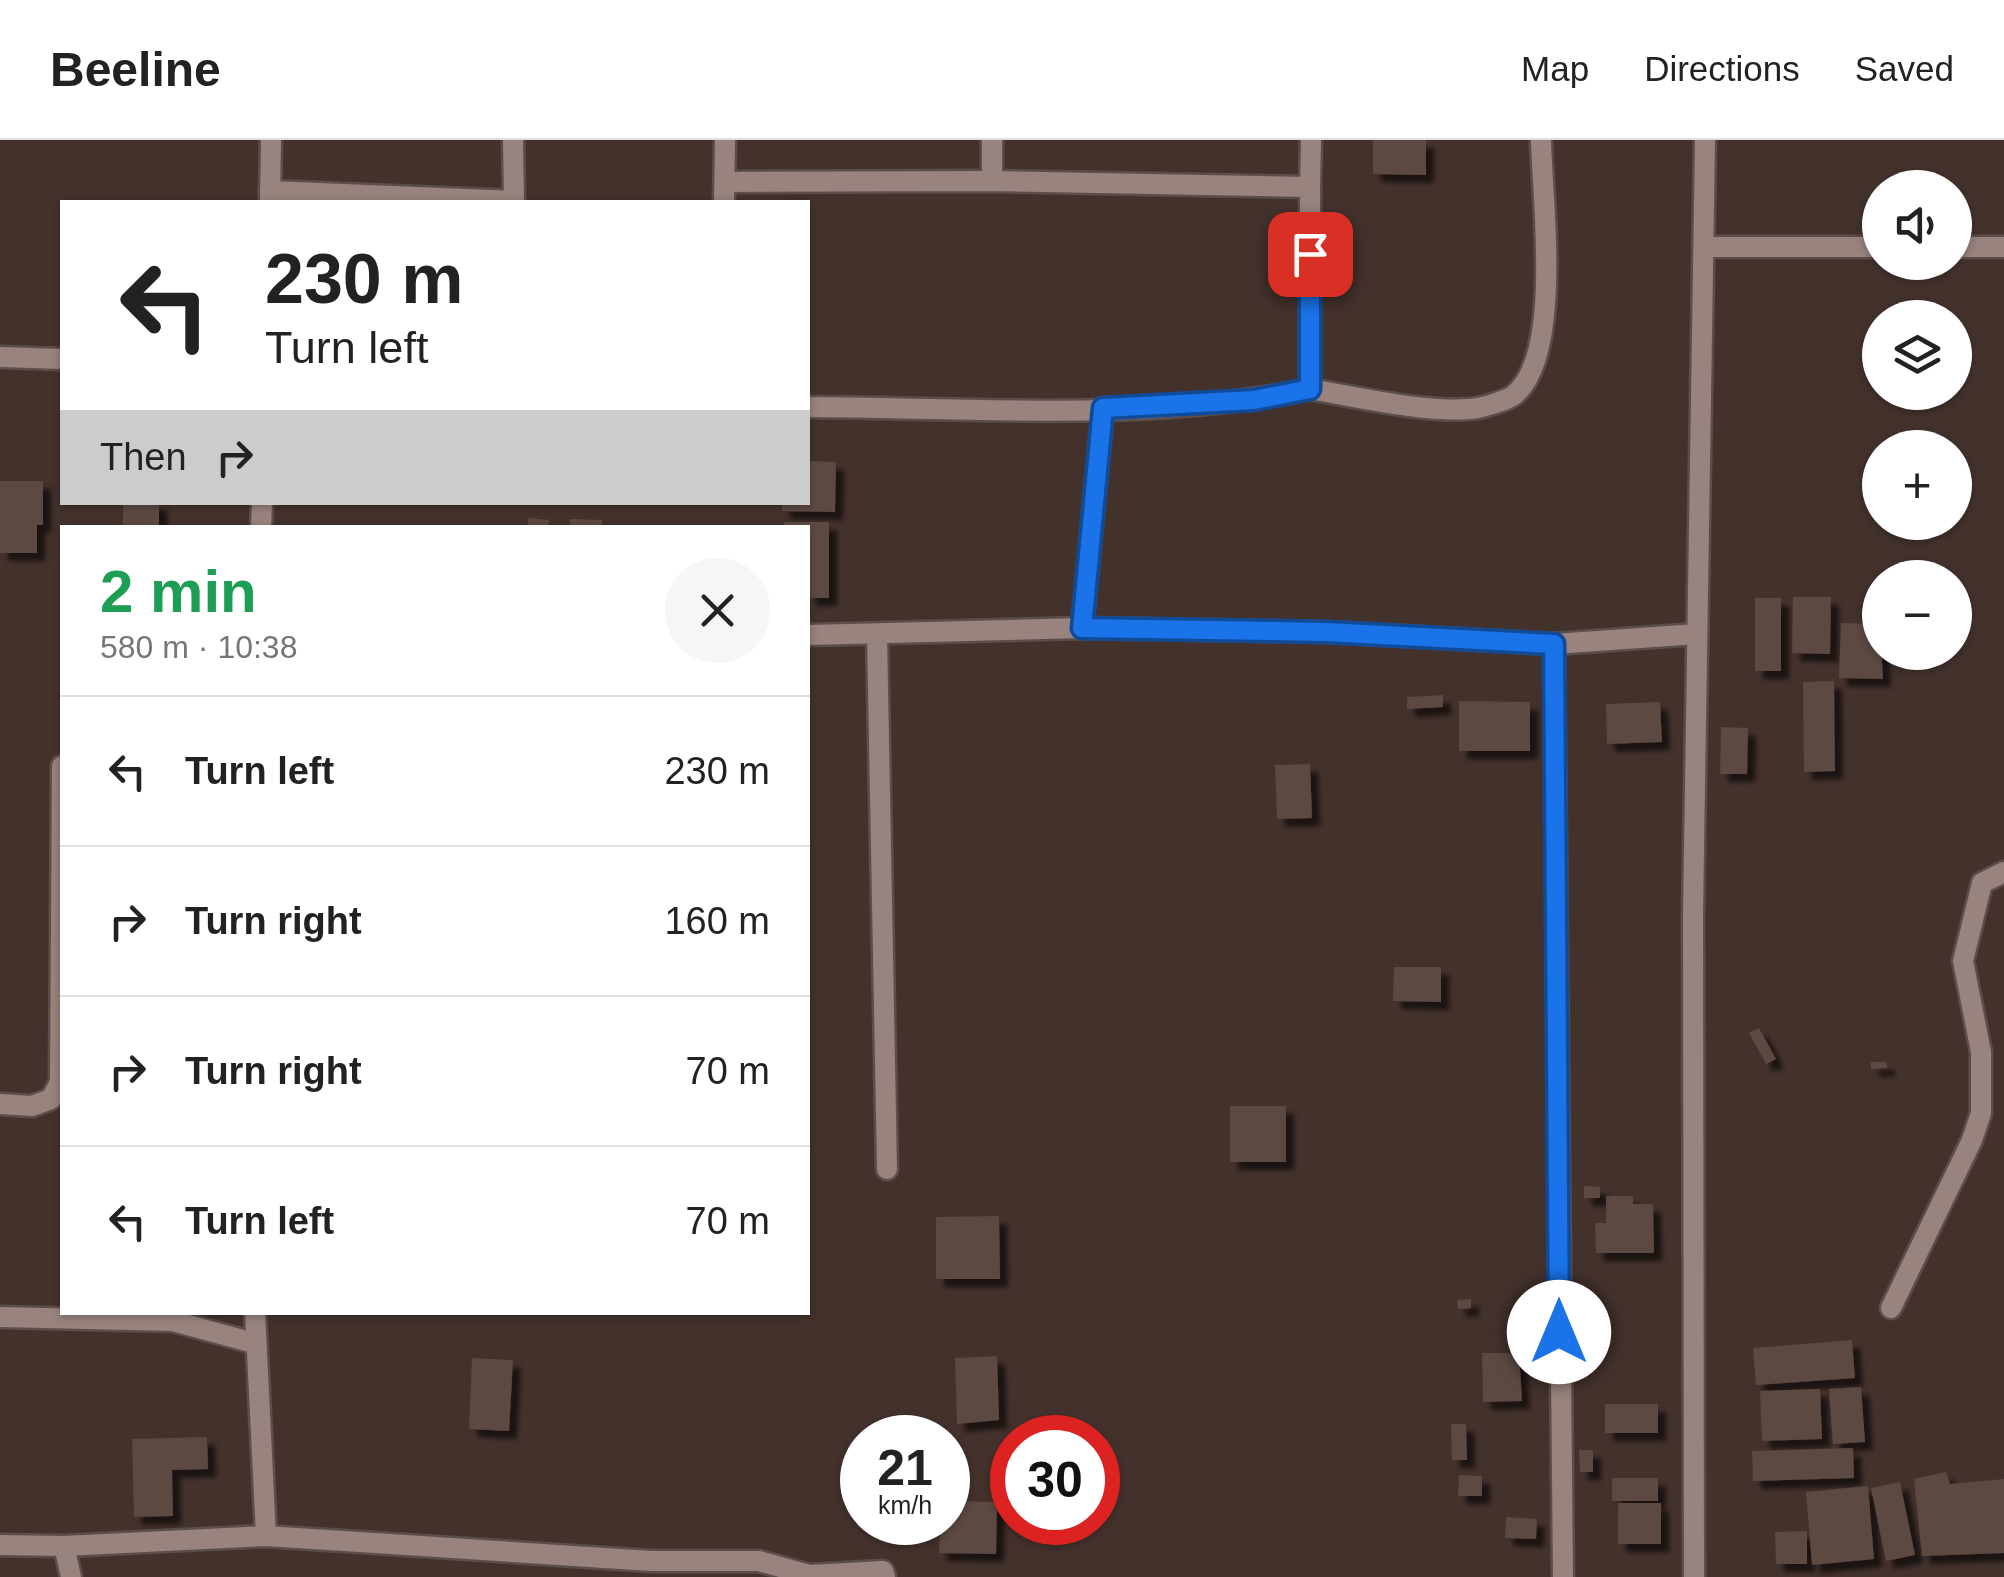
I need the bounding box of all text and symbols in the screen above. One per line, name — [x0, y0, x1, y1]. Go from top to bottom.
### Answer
text: Beeline — [50, 43, 221, 96]
text: Map — [1521, 49, 1589, 88]
text: Directions — [1644, 49, 1800, 88]
text: Saved — [1855, 49, 1954, 88]
map controls — [1862, 170, 1972, 670]
button: sound — [1862, 170, 1972, 280]
pin — [1268, 212, 1353, 297]
icon: arrive — [1283, 227, 1338, 282]
icon: left — [100, 240, 230, 370]
text: 230 m — [265, 240, 463, 318]
button: layers — [1862, 300, 1972, 410]
text: Turn left — [265, 322, 428, 373]
icon: right — [207, 430, 262, 485]
button: + — [1862, 430, 1972, 540]
text: Then — [100, 436, 187, 478]
text: 2 min — [100, 558, 257, 625]
button: close — [665, 558, 770, 663]
button: − — [1862, 560, 1972, 670]
text: 580 m · 10:38 — [100, 629, 297, 665]
icon: left — [100, 744, 155, 799]
text: Turn left — [185, 750, 334, 792]
text: 230 m — [664, 750, 770, 792]
icon: right — [100, 894, 155, 949]
text: Turn right — [185, 900, 362, 942]
text: 160 m — [664, 900, 770, 942]
icon: right — [100, 1044, 155, 1099]
text: Turn right — [185, 1050, 362, 1092]
text: 70 m — [686, 1050, 770, 1092]
icon: left — [100, 1194, 155, 1249]
text: Turn left — [185, 1200, 334, 1242]
text: 70 m — [686, 1200, 770, 1242]
position arrow — [1507, 1280, 1611, 1384]
speed limit sign: 30 — [990, 1415, 1120, 1545]
text: 21 — [877, 1440, 933, 1496]
text: km/h — [878, 1491, 932, 1519]

